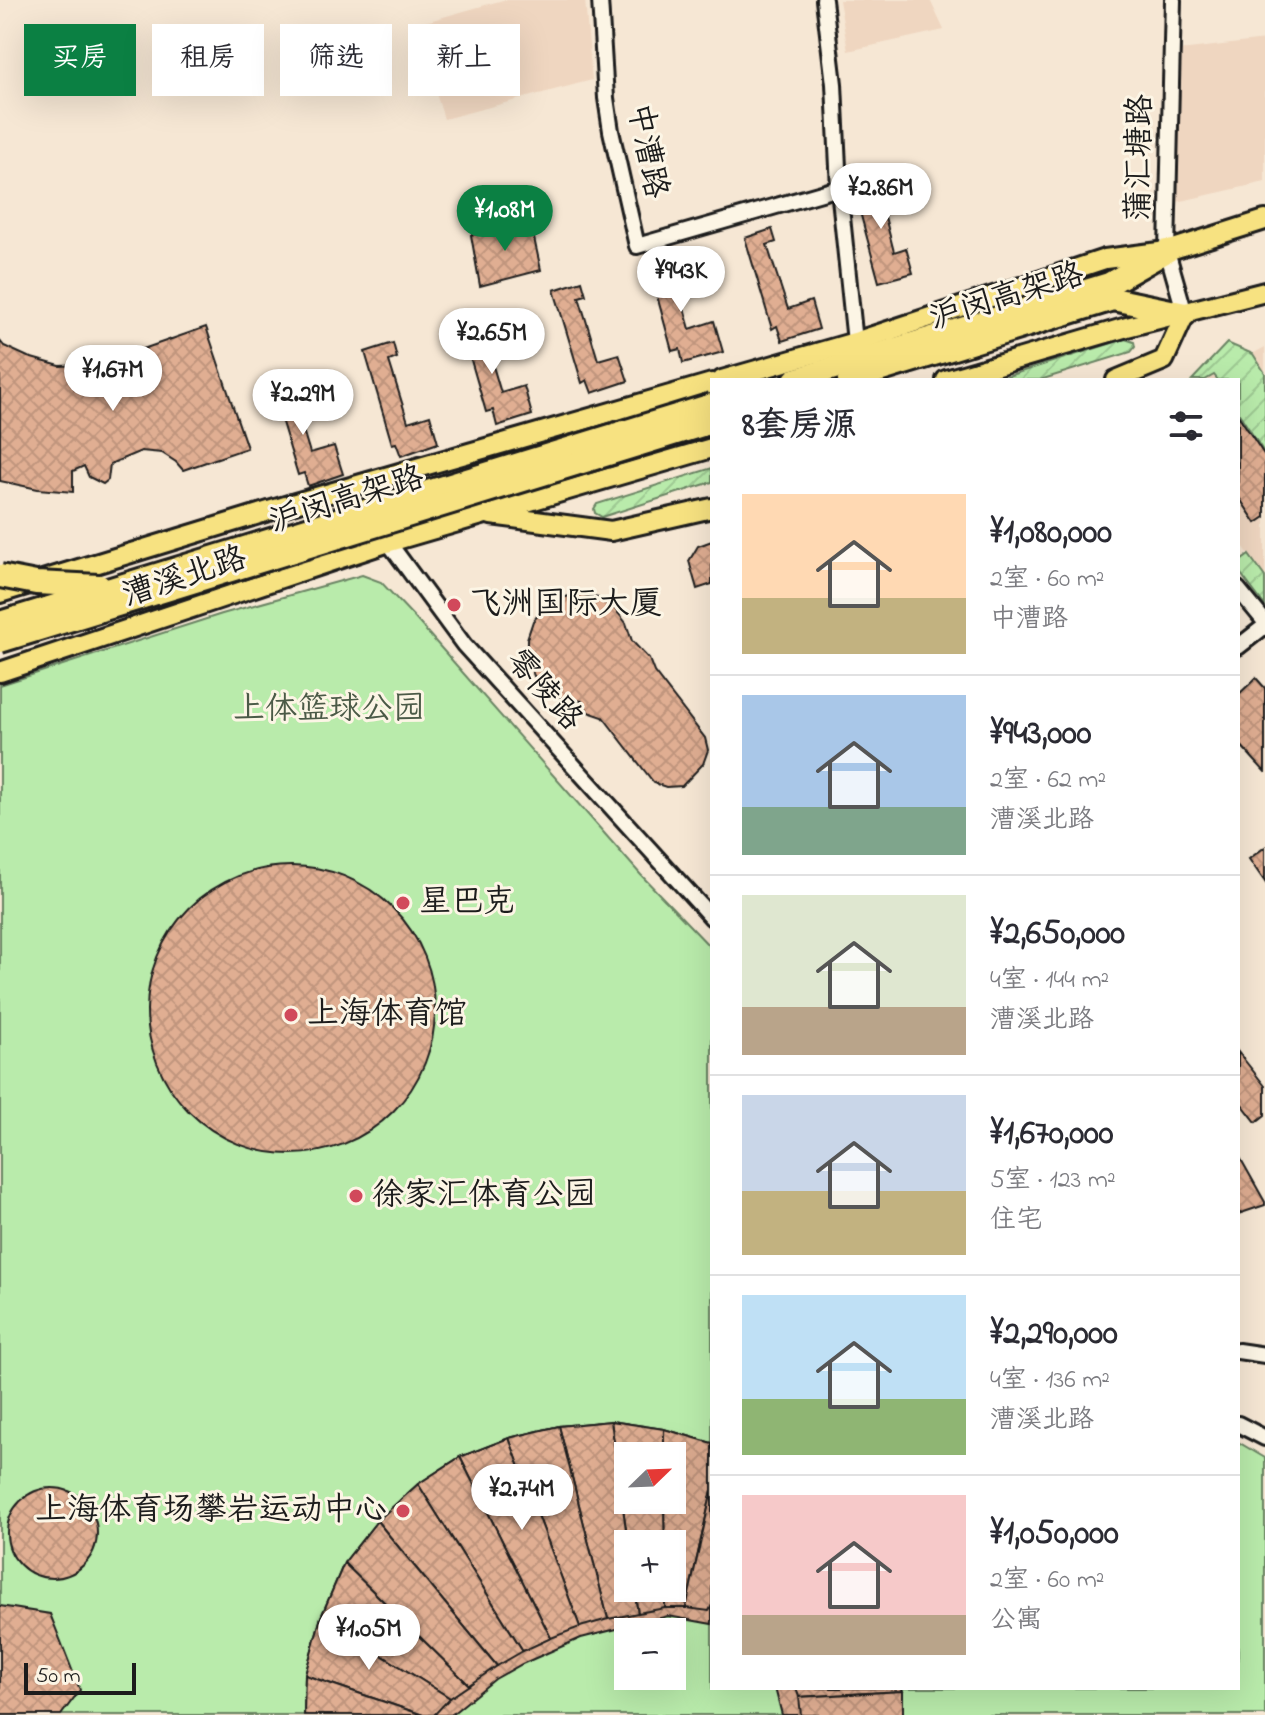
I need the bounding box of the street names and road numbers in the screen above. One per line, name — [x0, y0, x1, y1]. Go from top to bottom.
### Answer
street label: 蒲汇塘路 — [1116, 94, 1166, 222]
street label: 中漕路 — [614, 99, 678, 203]
street label: 沪闵高架路 — [924, 252, 1090, 344]
street label: 沪闵高架路 — [264, 455, 430, 547]
street label: 漕溪北路 — [117, 536, 253, 620]
street label: 零陵路 — [493, 640, 593, 742]

